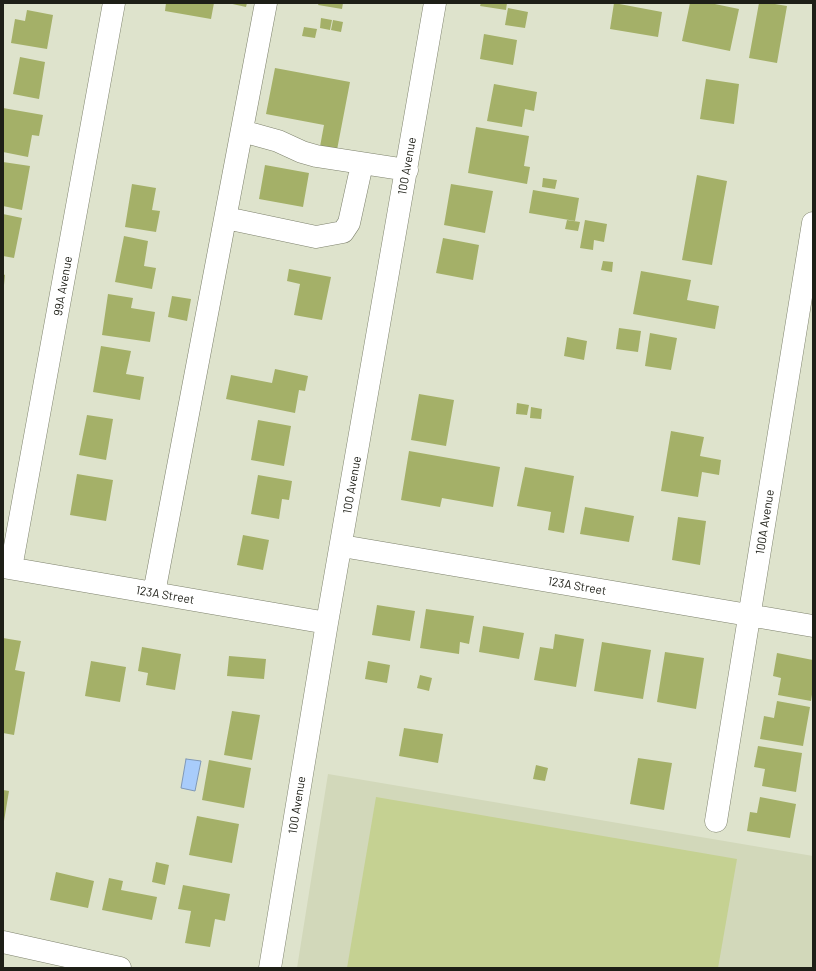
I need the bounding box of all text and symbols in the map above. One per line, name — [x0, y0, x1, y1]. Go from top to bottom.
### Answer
street label: 100 Avenue — [395, 136, 419, 196]
street label: 99A Avenue — [51, 255, 75, 317]
street label: 100 Avenue — [340, 455, 364, 515]
street label: 100A Avenue — [753, 488, 777, 556]
street label: 123A Street — [547, 574, 607, 598]
street label: 123A Street — [135, 583, 195, 607]
street label: 100 Avenue — [285, 775, 309, 835]

